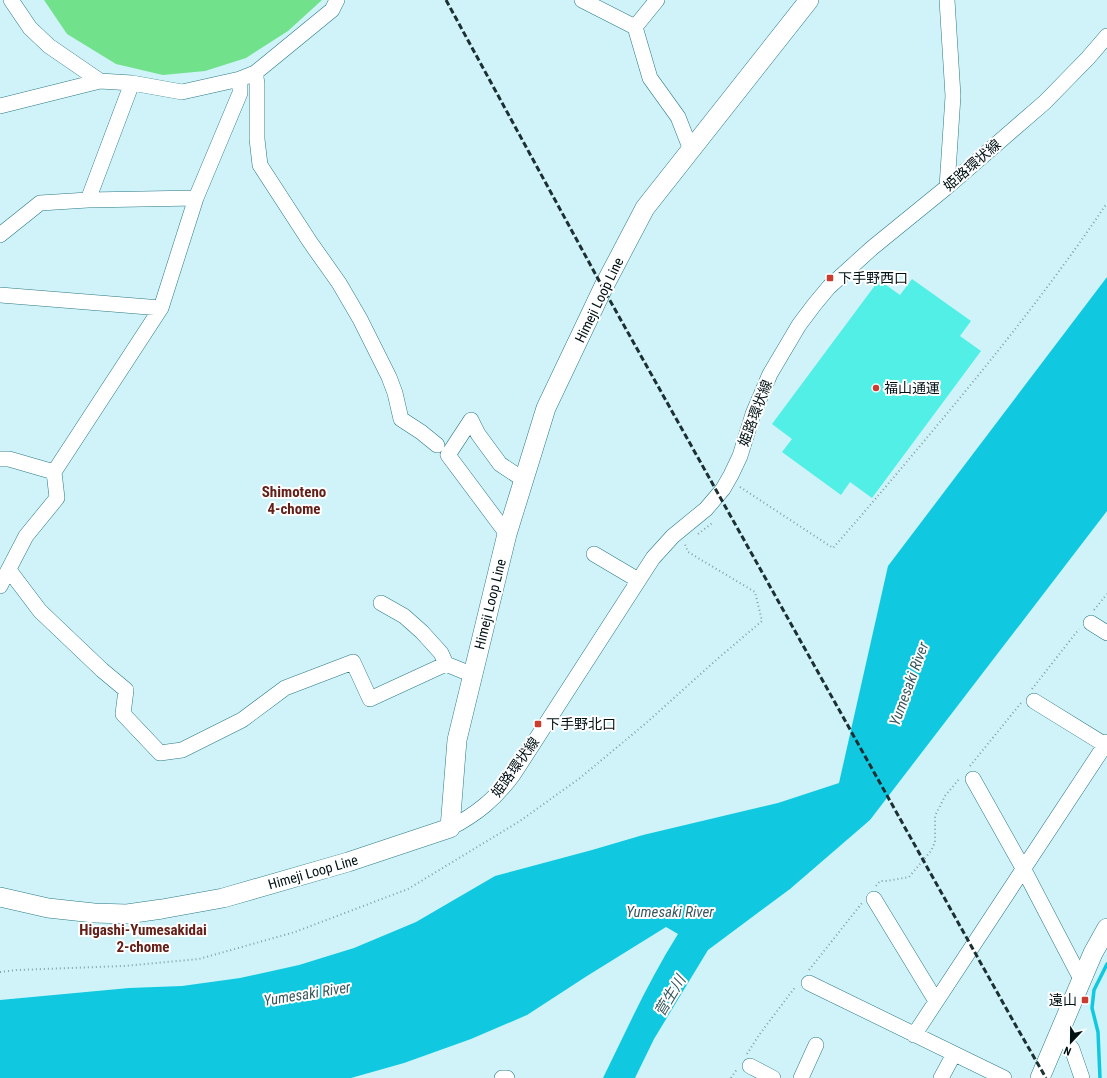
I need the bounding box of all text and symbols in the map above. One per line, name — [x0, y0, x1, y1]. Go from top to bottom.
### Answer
street label: 姫路環状線 — [940, 136, 1004, 194]
street label: Himeji Loop Line — [572, 254, 627, 345]
place label: 下手野西口 — [838, 270, 908, 286]
marker: 下手野西口 — [825, 273, 835, 283]
street label: 姫路環状線 — [735, 377, 775, 449]
place label: 福山通運 — [884, 380, 940, 396]
marker: 福山通運 — [871, 383, 881, 393]
district label: Shimoteno 4-chome — [262, 483, 326, 518]
street label: Himeji Loop Line — [471, 557, 509, 651]
water label: Yumesaki River — [886, 639, 933, 728]
place label: 下手野北口 — [546, 716, 616, 732]
marker: 下手野北口 — [533, 719, 543, 729]
street label: 姫路環状線 — [488, 734, 542, 800]
street label: Himeji Loop Line — [266, 851, 360, 892]
water label: Yumesaki River — [626, 903, 714, 921]
district label: Higashi-Yumesakidai 2-chome — [79, 921, 207, 956]
water label: 菅生川 — [651, 970, 690, 1020]
water label: Yumesaki River — [262, 978, 352, 1010]
place label: 遠山 — [1049, 992, 1077, 1008]
marker: 遠山 — [1080, 995, 1090, 1005]
north arrow — [1051, 1022, 1091, 1062]
text: N — [1062, 1043, 1073, 1058]

